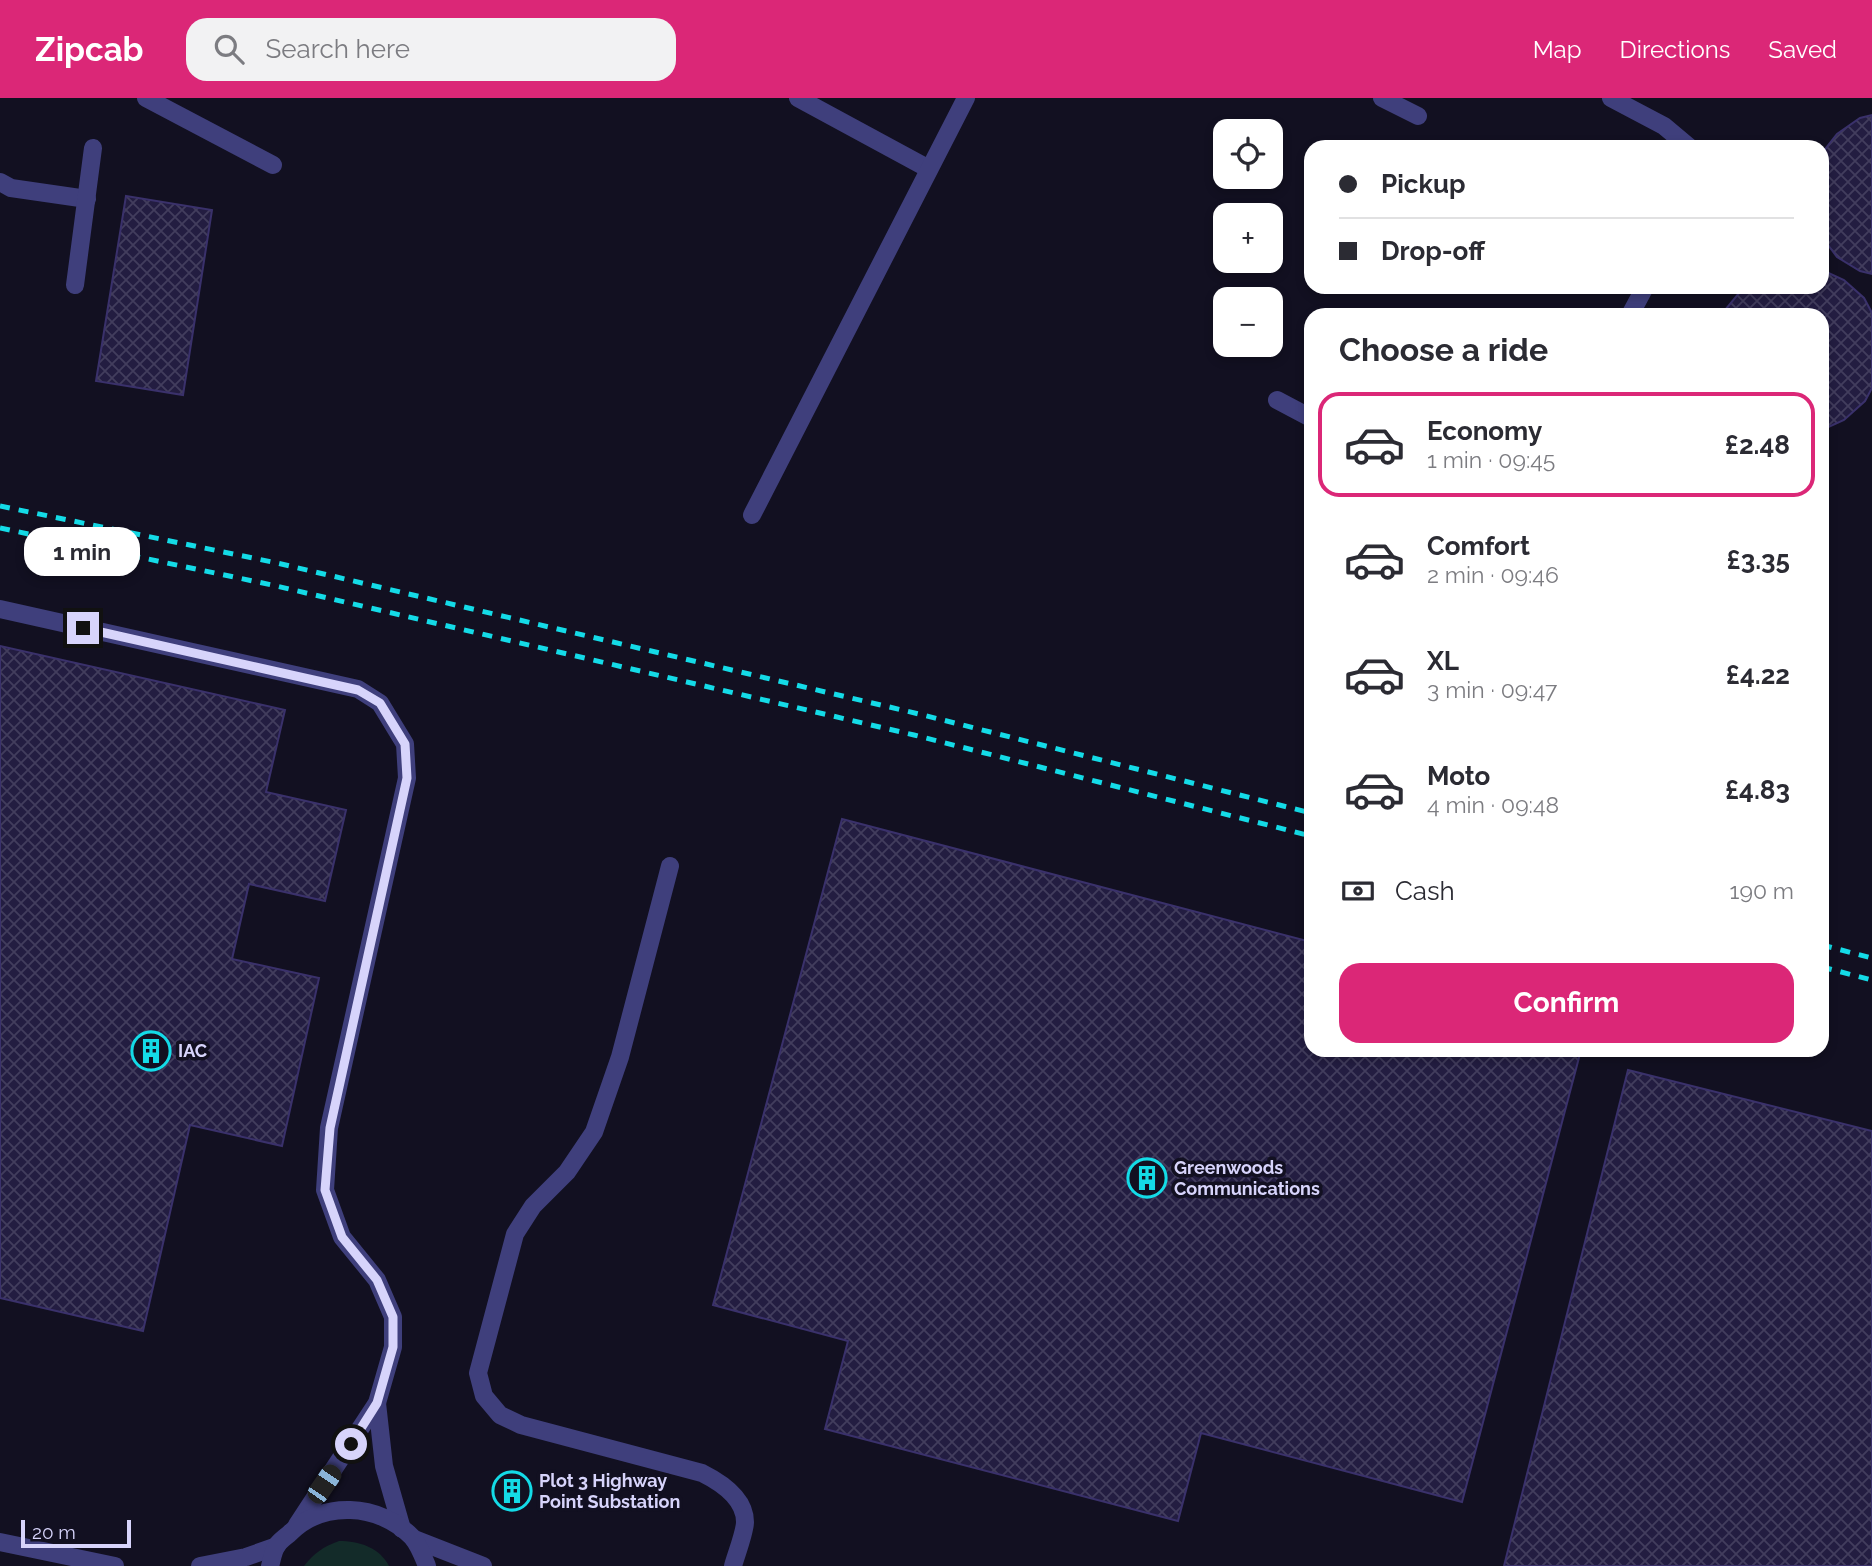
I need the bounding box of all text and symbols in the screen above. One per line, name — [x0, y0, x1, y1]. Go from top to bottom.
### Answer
search box — [186, 18, 676, 81]
text: Zipcab — [35, 30, 144, 69]
icon: search — [210, 30, 248, 68]
text: Search here — [266, 34, 410, 64]
text: Map — [1533, 35, 1582, 64]
text: Directions — [1620, 35, 1730, 64]
text: Saved — [1768, 35, 1837, 64]
map controls — [1213, 119, 1283, 357]
button: locate — [1213, 119, 1283, 189]
text: Pickup — [1381, 169, 1466, 199]
button: + — [1213, 203, 1283, 273]
text: Drop-off — [1381, 236, 1485, 266]
button: − — [1213, 287, 1283, 357]
text: Choose a ride — [1339, 331, 1548, 368]
icon: car — [1343, 413, 1406, 476]
text: Economy — [1427, 416, 1542, 446]
text: £2.48 — [1725, 430, 1790, 460]
text: 1 min · 09:45 — [1427, 446, 1555, 473]
callout: 1 min — [25, 526, 141, 575]
icon: car — [1343, 528, 1406, 591]
text: Comfort — [1427, 531, 1530, 561]
text: 1 min — [53, 538, 111, 565]
text: £3.35 — [1727, 545, 1790, 575]
text: 2 min · 09:46 — [1427, 561, 1559, 588]
route end — [67, 612, 99, 644]
icon: car — [1343, 643, 1406, 706]
text: XL — [1427, 646, 1459, 676]
text: £4.22 — [1726, 660, 1790, 690]
text: 3 min · 09:47 — [1427, 676, 1557, 703]
icon: car — [1343, 758, 1406, 821]
text: Moto — [1427, 761, 1490, 791]
text: £4.83 — [1725, 775, 1790, 805]
text: 4 min · 09:48 — [1427, 791, 1559, 818]
icon: cash — [1339, 872, 1377, 910]
text: Cash — [1395, 876, 1455, 906]
text: 190 m — [1730, 877, 1794, 904]
button: Confirm — [1339, 963, 1794, 1043]
building icon: IAC — [130, 1030, 172, 1072]
place label: IAC — [178, 1040, 207, 1061]
building icon: Greenwoods Communications — [1126, 1157, 1168, 1199]
place label: Greenwoods Communications — [1174, 1157, 1320, 1199]
route start — [335, 1428, 367, 1460]
car — [304, 1461, 345, 1507]
building icon: Plot 3 Highway Point Substation — [491, 1470, 533, 1512]
place label: Plot 3 Highway Point Substation — [539, 1470, 680, 1512]
scale bar — [21, 1517, 131, 1549]
text: 20 m — [32, 1521, 76, 1543]

